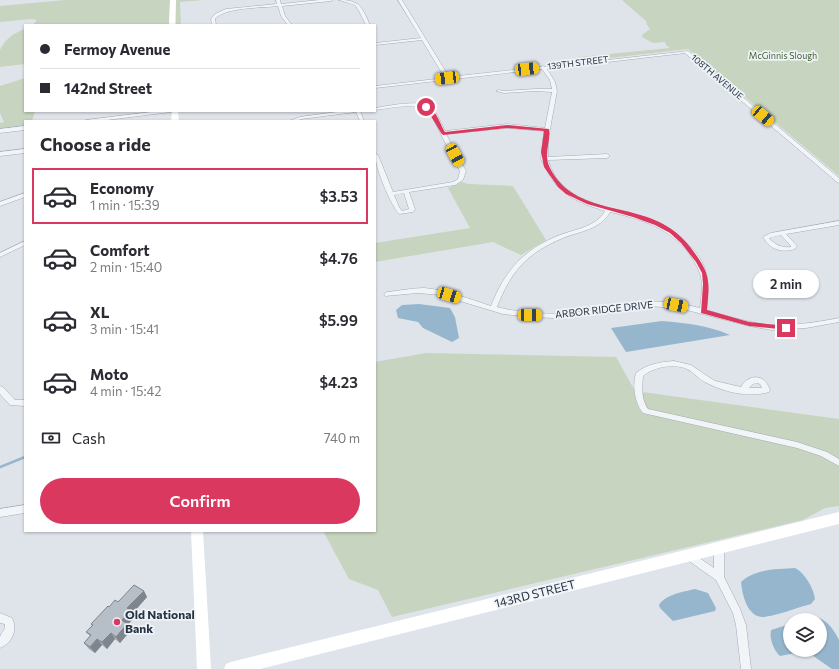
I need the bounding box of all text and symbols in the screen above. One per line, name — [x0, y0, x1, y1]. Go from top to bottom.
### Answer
text: Fermoy Avenue — [64, 40, 170, 58]
park label: McGinnis Slough — [749, 50, 817, 61]
street label: 108TH AVENUE — [689, 52, 746, 102]
street label: 139TH STREET — [547, 53, 610, 72]
car — [514, 62, 540, 76]
car — [434, 71, 460, 85]
text: 142nd Street — [64, 79, 152, 97]
route start — [417, 98, 435, 116]
car — [750, 104, 776, 128]
text: Choose a ride — [40, 133, 151, 155]
car — [444, 142, 466, 168]
icon: car — [42, 178, 78, 214]
text: Economy — [90, 179, 154, 197]
text: $3.53 — [320, 187, 358, 205]
text: 1 min · 15:39 — [90, 197, 160, 213]
icon: car — [42, 240, 78, 276]
text: Comfort — [90, 241, 150, 259]
text: $4.76 — [319, 249, 358, 267]
text: 2 min · 15:40 — [90, 259, 162, 275]
callout: 2 min — [753, 270, 819, 298]
text: 2 min — [770, 276, 802, 292]
car — [436, 286, 462, 304]
car — [663, 297, 689, 313]
street label: ARBOR RIDGE DRIVE — [554, 298, 654, 320]
icon: car — [42, 302, 78, 338]
text: XL — [90, 303, 109, 321]
car — [518, 309, 542, 321]
text: $5.99 — [319, 311, 358, 329]
route end — [777, 319, 795, 337]
text: 3 min · 15:41 — [90, 321, 159, 337]
icon: car — [42, 364, 78, 400]
text: Moto — [90, 365, 129, 383]
text: $4.23 — [319, 373, 358, 391]
text: 4 min · 15:42 — [90, 383, 161, 399]
icon: cash — [40, 427, 62, 449]
text: Cash — [72, 429, 106, 447]
text: 740 m — [324, 430, 360, 446]
button: Confirm — [40, 478, 360, 524]
street label: 143RD STREET — [493, 576, 577, 610]
place label: Old National Bank — [125, 607, 195, 635]
map controls — [783, 613, 827, 657]
button: layers — [783, 613, 827, 657]
marker: Old National Bank — [112, 617, 122, 627]

